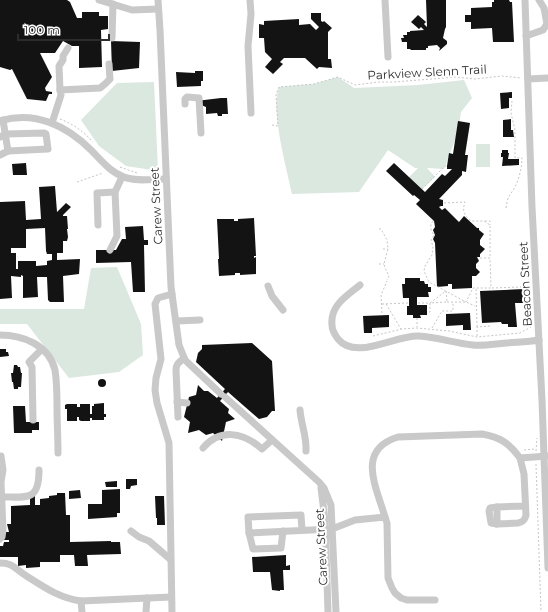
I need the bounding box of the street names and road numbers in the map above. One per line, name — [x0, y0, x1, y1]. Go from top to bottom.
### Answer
street label: Parkview Slenn Trail — [367, 61, 487, 83]
street label: Carew Street — [146, 167, 166, 245]
street label: Beacon Street — [515, 241, 535, 327]
street label: Carew Street — [311, 508, 331, 586]

